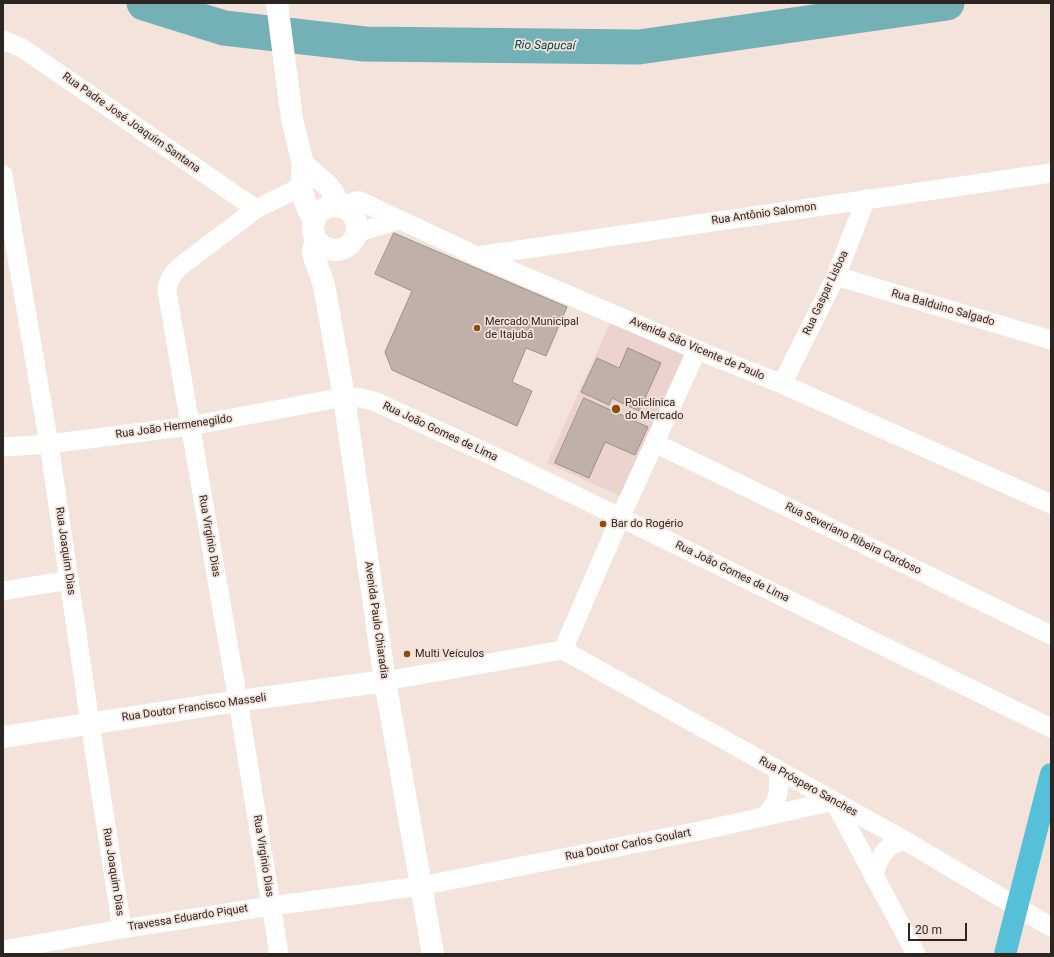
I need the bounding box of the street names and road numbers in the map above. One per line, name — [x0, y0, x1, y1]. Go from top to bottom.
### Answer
street label: Rua Padre José Joaquim Santana — [60, 70, 202, 176]
street label: Rua Antônio Salomon — [711, 200, 817, 228]
street label: Rua Gaspar Lisboa — [801, 249, 851, 337]
street label: Rua Balduino Salgado — [890, 287, 996, 329]
street label: Avenida São Vicente de Paulo — [628, 315, 766, 383]
street label: Rua João Gomes de Lima — [380, 399, 500, 465]
street label: Rua João Hermenegildo — [115, 412, 233, 442]
street label: Rua Virgínio Dias — [195, 494, 223, 578]
street label: Rua Severiano Ribeira Cardoso — [783, 500, 923, 578]
street label: Rua Joaquim Dias — [52, 506, 78, 596]
street label: Rua João Gomes de Lima — [673, 539, 791, 605]
street label: Avenida Paulo Chiaradia — [361, 560, 391, 680]
street label: Rua Doutor Francisco Masseli — [121, 691, 267, 725]
street label: Rua Próspero Sanches — [756, 754, 860, 820]
street label: Rua Virgínio Dias — [250, 814, 276, 898]
street label: Rua Doutor Carlos Goulart — [564, 826, 692, 864]
street label: Rua Joaquim Dias — [100, 827, 126, 917]
street label: Travessa Eduardo Piquet — [127, 902, 249, 934]

